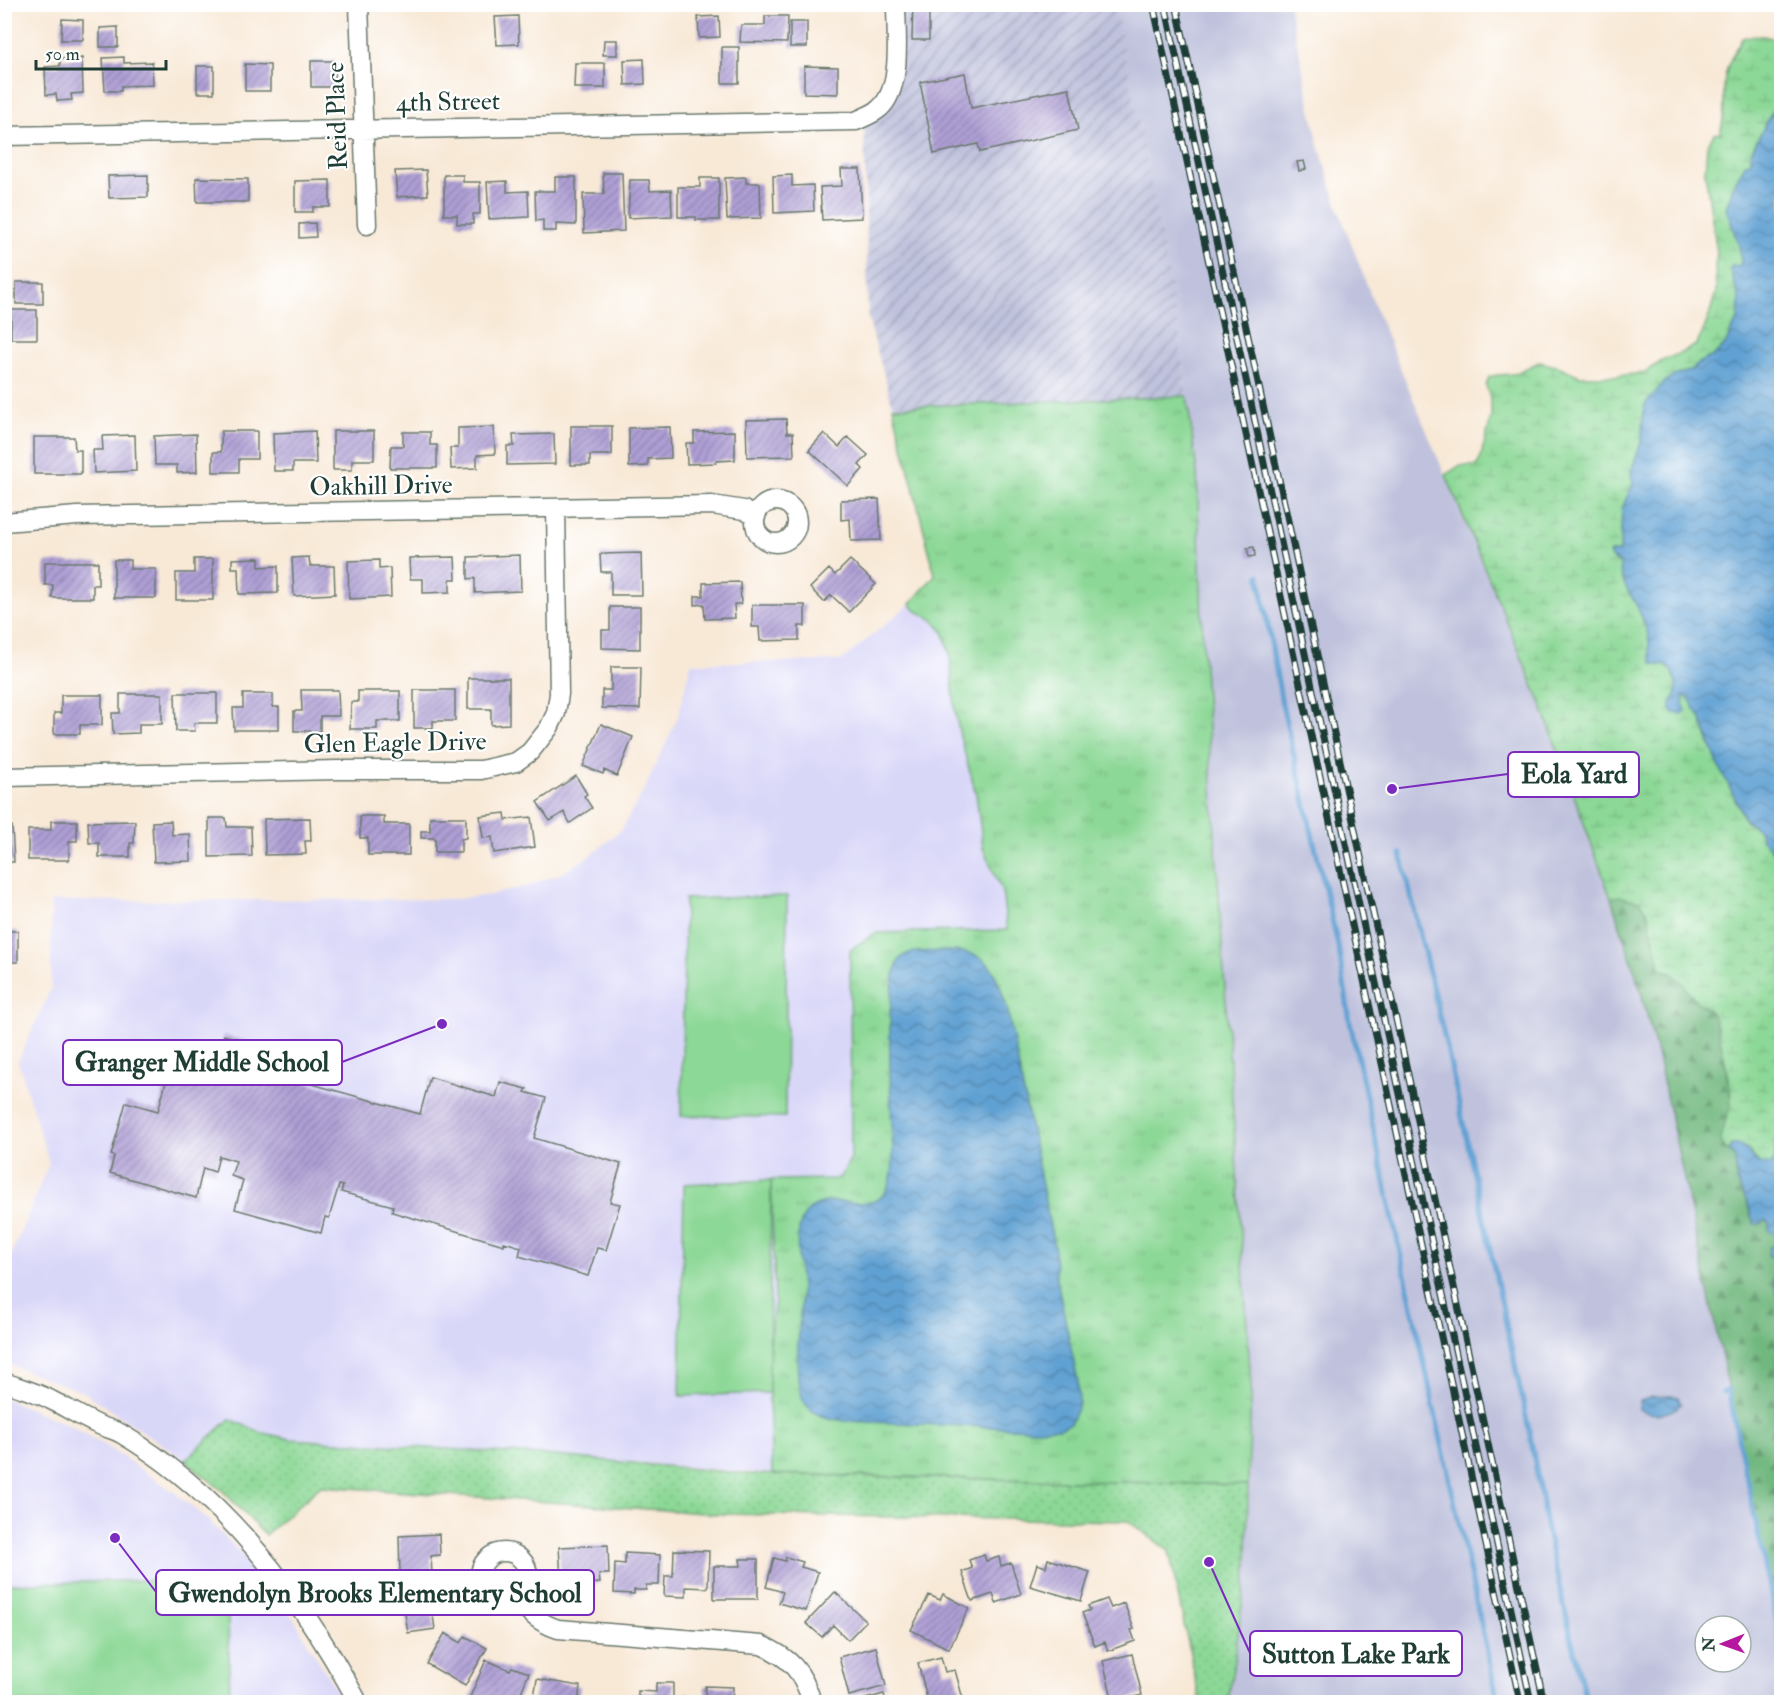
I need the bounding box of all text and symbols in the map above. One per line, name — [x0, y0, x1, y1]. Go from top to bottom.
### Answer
scale bar — [36, 33, 166, 71]
text: 50 m — [45, 43, 80, 66]
street label: Reid Place — [319, 61, 355, 171]
street label: 4th Street — [396, 85, 500, 119]
street label: Oakhill Drive — [309, 469, 453, 503]
street label: Glen Eagle Drive — [303, 725, 487, 761]
callout: Eola Yard — [1508, 752, 1639, 797]
text: Eola Yard — [1521, 758, 1628, 791]
callout: Granger Middle School — [63, 1040, 342, 1085]
text: Granger Middle School — [75, 1046, 330, 1080]
callout: Gwendolyn Brooks Elementary School — [156, 1570, 594, 1615]
text: Gwendolyn Brooks Elementary School — [168, 1577, 583, 1611]
north arrow — [1693, 1614, 1753, 1674]
callout: Sutton Lake Park — [1250, 1631, 1462, 1676]
text: N — [1699, 1636, 1719, 1653]
text: Sutton Lake Park — [1262, 1638, 1451, 1671]

